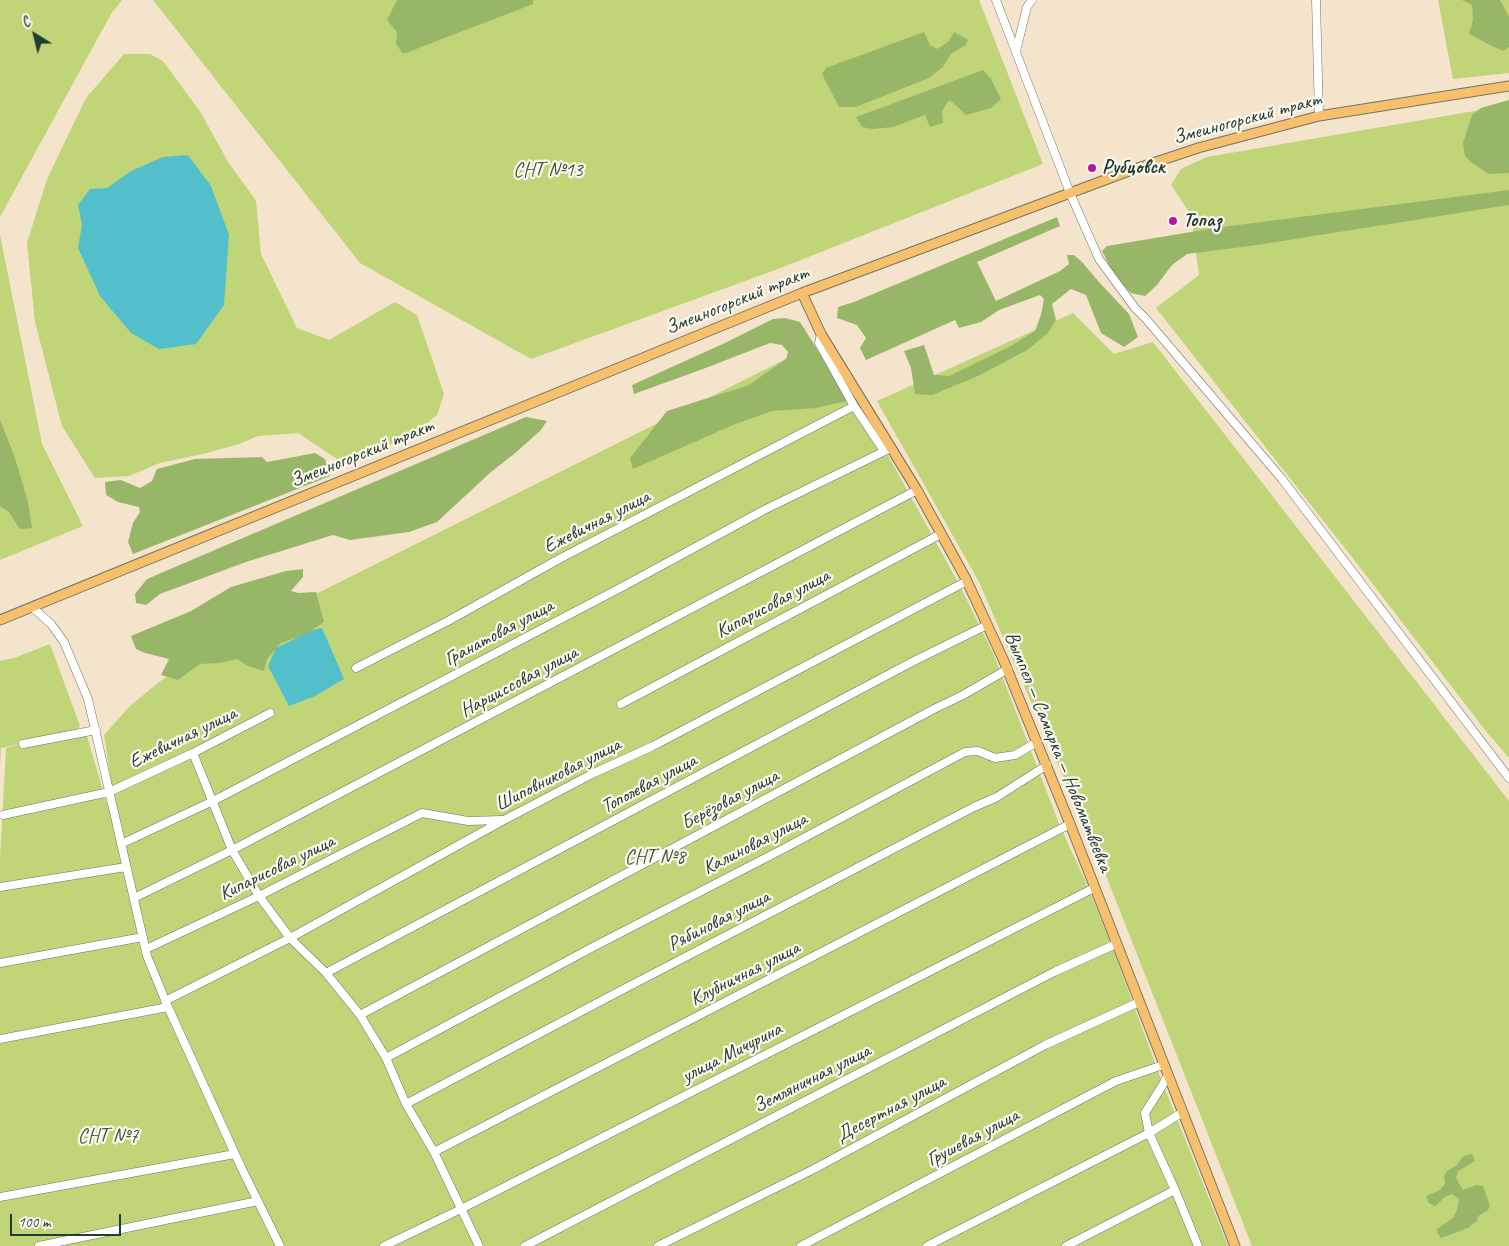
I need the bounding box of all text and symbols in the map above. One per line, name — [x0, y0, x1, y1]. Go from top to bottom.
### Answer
north arrow — [10, 10, 60, 60]
text: С — [18, 14, 34, 31]
street label: Змеиногорский тракт — [1170, 88, 1324, 150]
place label: Рубцовск — [1102, 156, 1165, 180]
park label: СНТ №13 — [513, 159, 583, 183]
marker: Рубцовск — [1086, 162, 1098, 174]
place label: Топаз — [1183, 209, 1222, 233]
marker: Топаз — [1167, 215, 1179, 227]
street label: Змеиногорский тракт — [662, 261, 812, 341]
street label: Змеиногорский тракт — [287, 414, 437, 494]
street label: Ежевичная улица — [540, 485, 654, 559]
street label: Кипарисовая улица — [712, 564, 834, 644]
street label: Гранатовая улица — [440, 594, 558, 672]
street label: Вымпел — Самарка — Новоматвеевка — [999, 628, 1117, 876]
street label: Нарциссовая улица — [456, 641, 582, 723]
street label: Ежевичная улица — [126, 702, 240, 774]
street label: Шиповниковая улица — [491, 733, 625, 817]
street label: Тополевая улица — [597, 749, 701, 819]
street label: Берёзовая улица — [677, 764, 783, 836]
street label: Калиновая улица — [699, 807, 811, 881]
street label: Кипарисовая улица — [215, 830, 339, 906]
park label: СНТ №8 — [625, 846, 685, 870]
street label: Рябиновая улица — [664, 885, 774, 957]
street label: Клубничная улица — [686, 936, 804, 1012]
street label: улица Мичурина — [678, 1017, 786, 1089]
street label: Земляничная улица — [749, 1039, 875, 1119]
street label: Десертная улица — [832, 1070, 950, 1148]
street label: Грушевая улица — [923, 1104, 1023, 1172]
park label: СНТ №7 — [78, 1125, 138, 1149]
scale bar — [12, 1204, 124, 1236]
text: 100 m — [18, 1213, 50, 1232]

